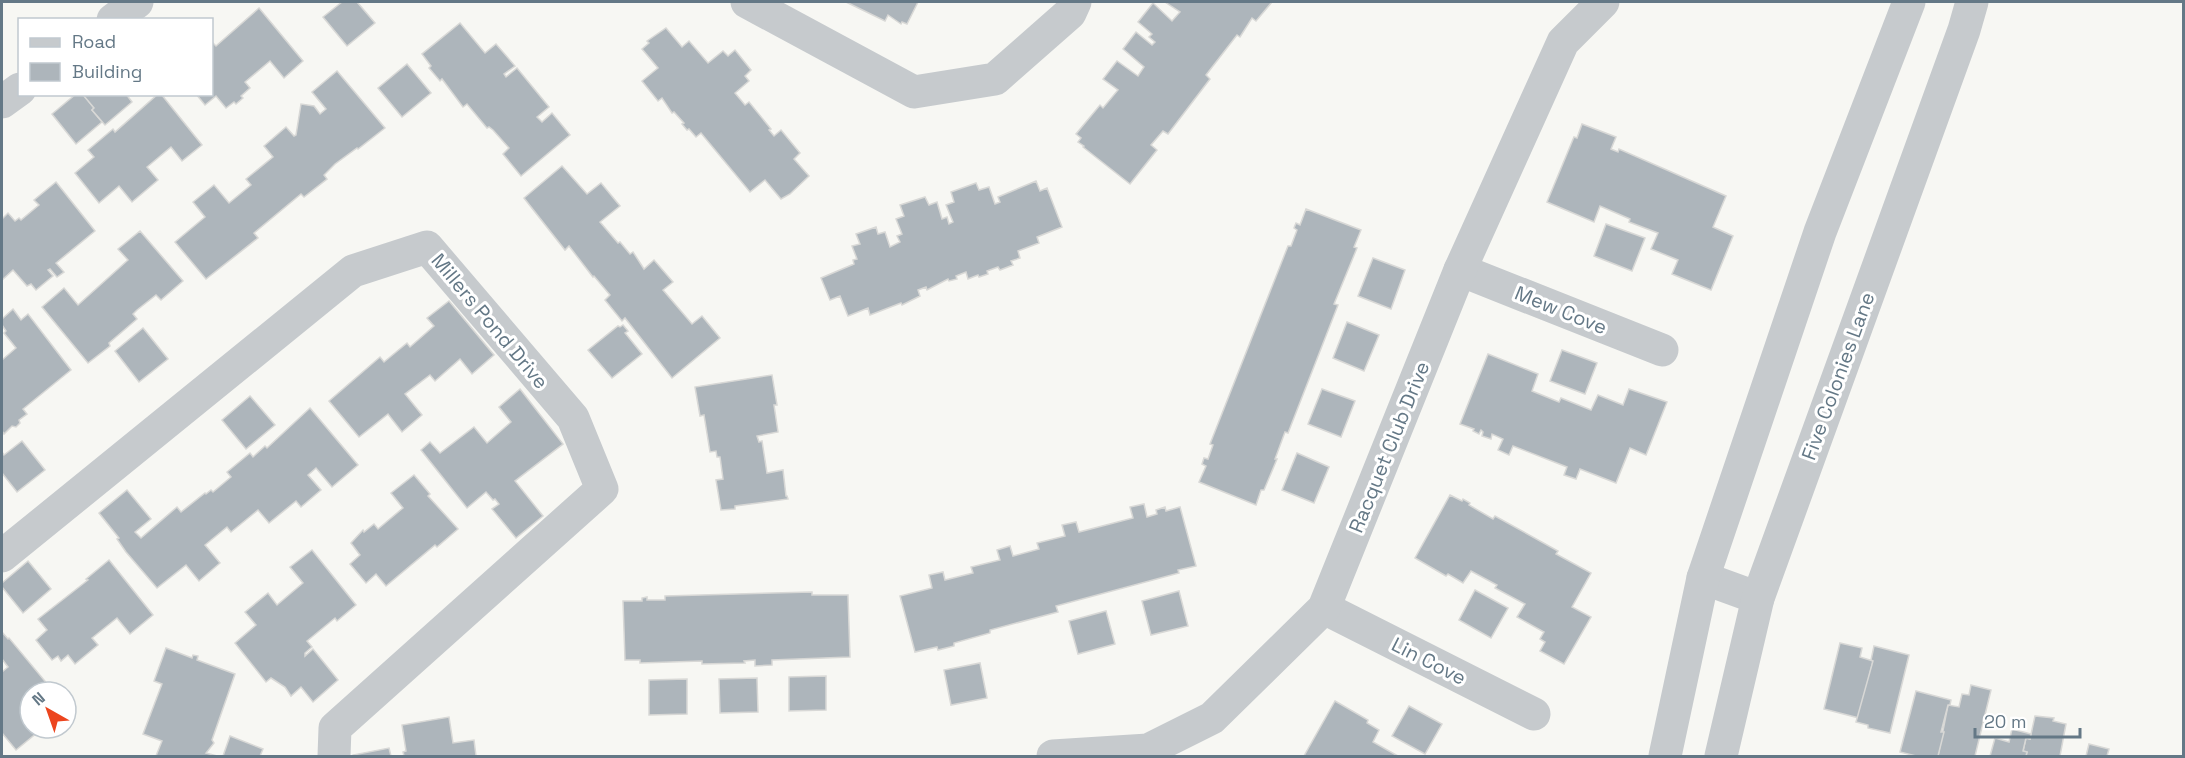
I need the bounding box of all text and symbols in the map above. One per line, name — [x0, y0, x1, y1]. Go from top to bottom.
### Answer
legend — [18, 18, 213, 96]
text: Road — [72, 30, 116, 53]
text: Building — [72, 60, 142, 83]
street label: Millers Pond Drive — [426, 248, 554, 394]
street label: Mew Cove — [1511, 280, 1611, 340]
street label: Five Colonies Lane — [1796, 289, 1880, 463]
street label: Racquet Club Drive — [1343, 357, 1435, 537]
street label: Lin Cove — [1387, 631, 1471, 691]
north arrow — [18, 680, 78, 740]
text: N — [28, 687, 50, 710]
scale bar — [1975, 701, 2080, 739]
text: 20 m — [1984, 710, 2027, 733]

